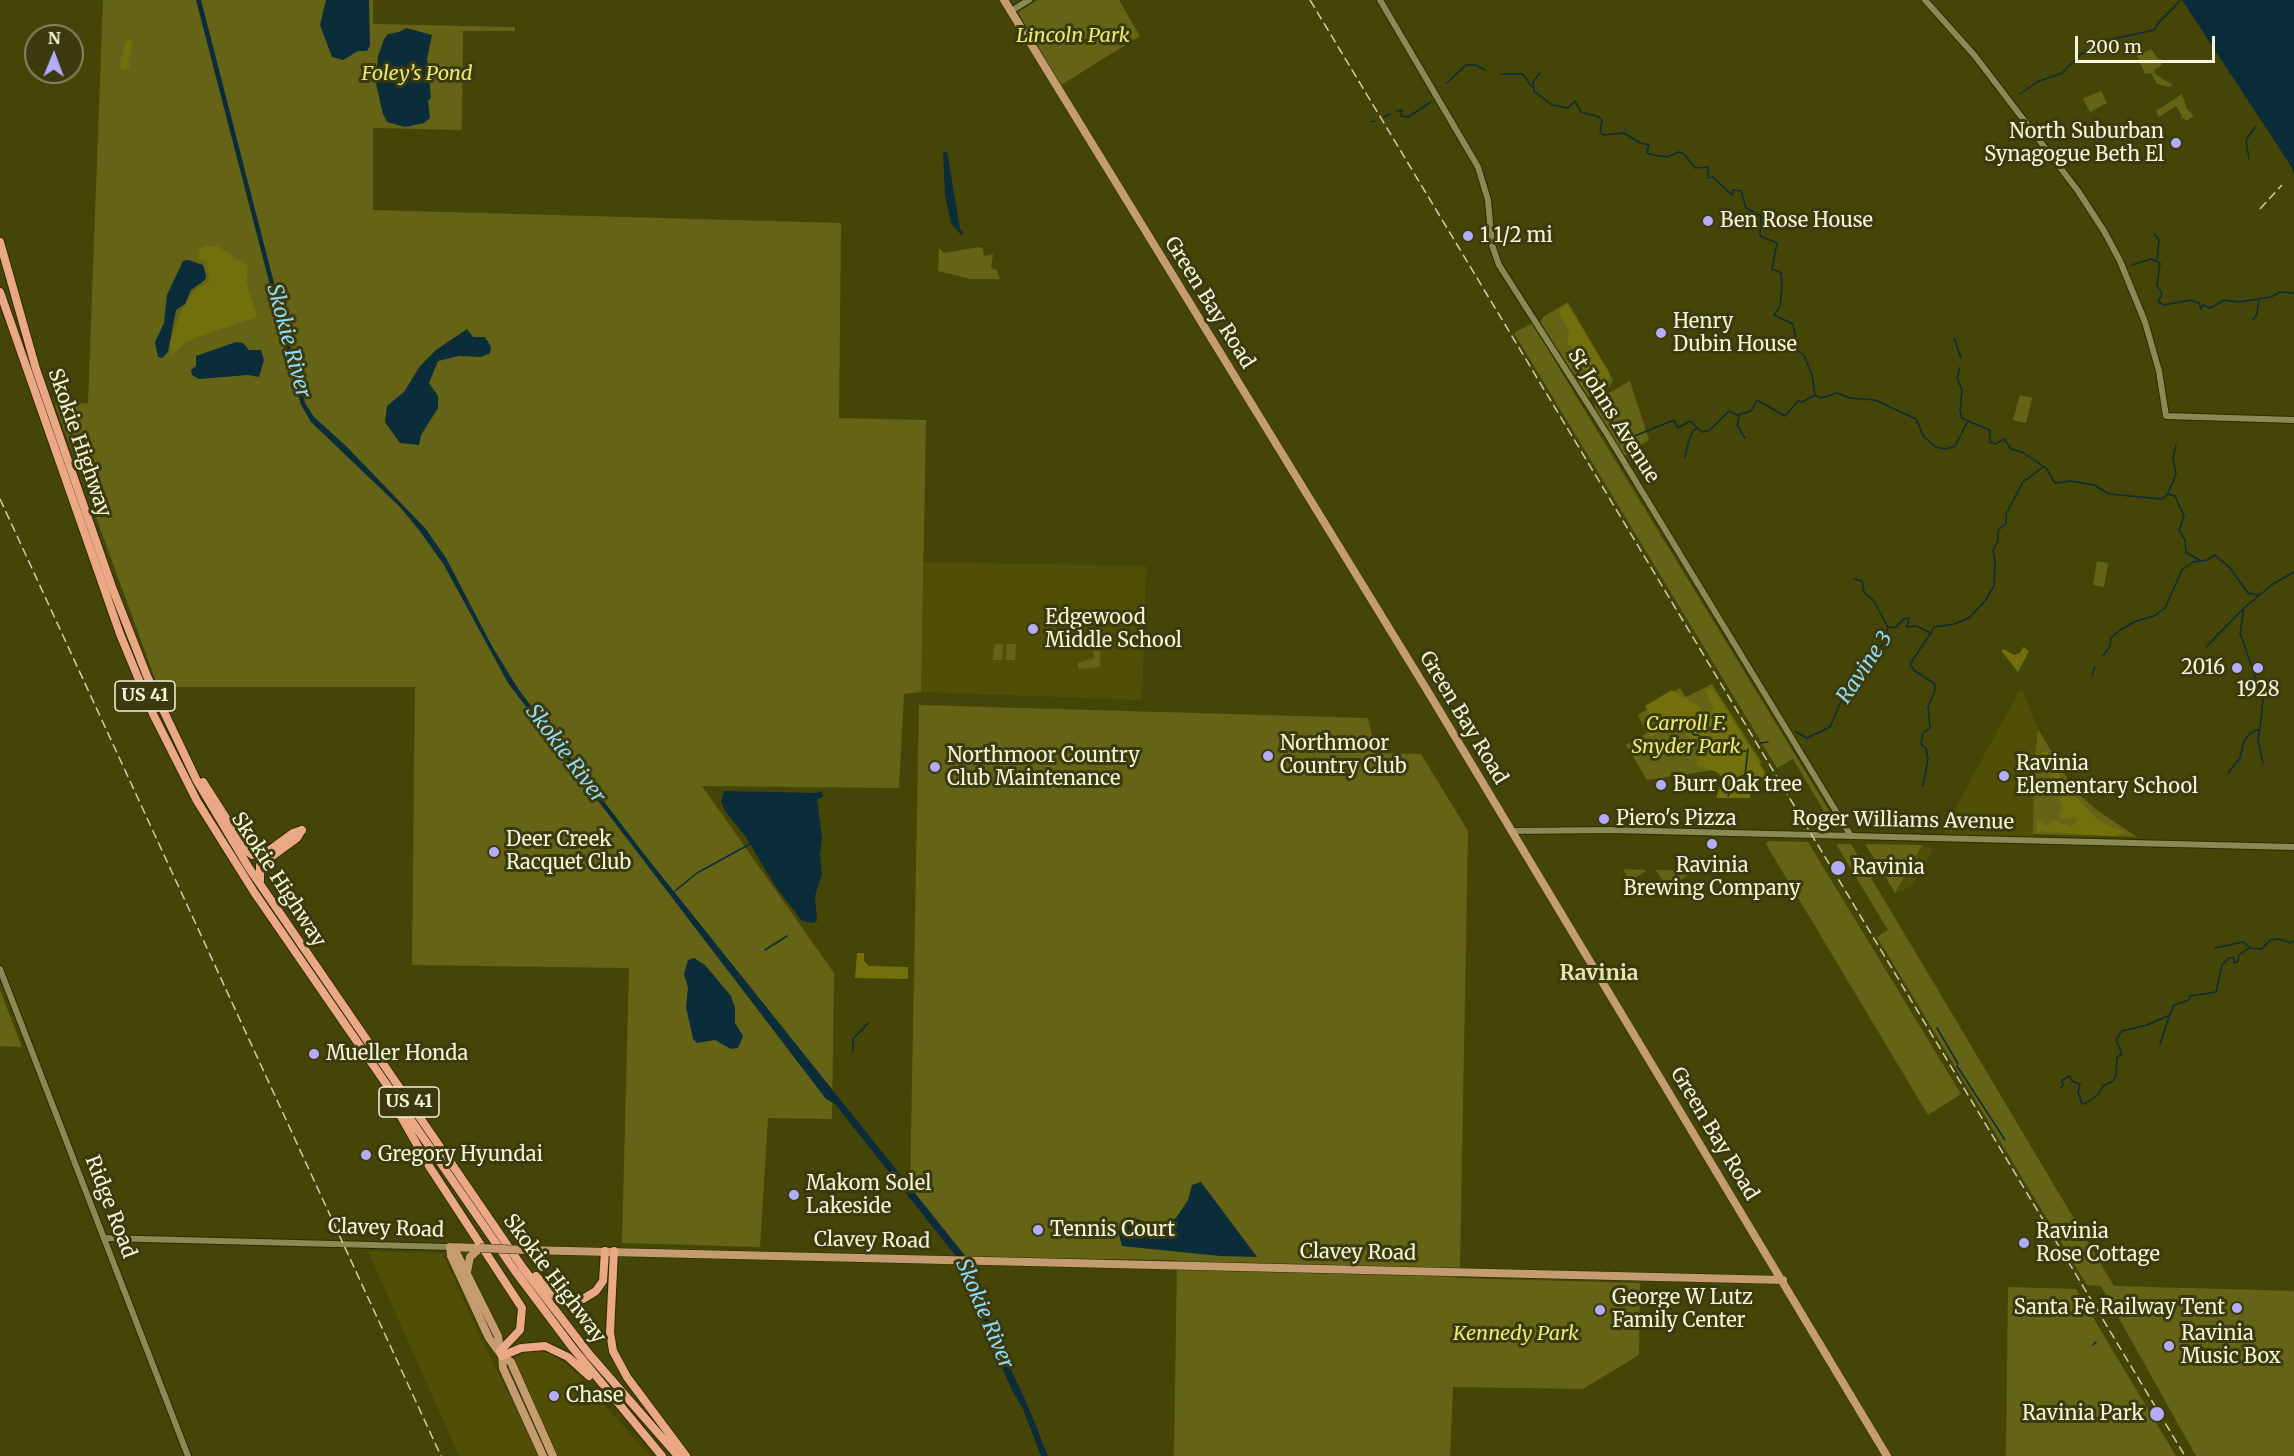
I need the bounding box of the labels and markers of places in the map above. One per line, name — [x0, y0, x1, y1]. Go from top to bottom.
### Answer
place label: North Suburban Synagogue Beth El — [1984, 120, 2164, 167]
marker: North Suburban Synagogue Beth El — [2169, 136, 2183, 150]
place label: Ben Rose House — [1720, 209, 1873, 233]
marker: Ben Rose House — [1701, 214, 1715, 228]
place label: 1 1/2 mi — [1480, 224, 1553, 248]
marker: 1 1/2 mi — [1461, 229, 1475, 243]
place label: Henry Dubin House — [1673, 310, 1797, 357]
marker: Henry Dubin House — [1654, 326, 1668, 340]
place label: Edgewood Middle School — [1045, 606, 1182, 653]
marker: Edgewood Middle School — [1026, 622, 1040, 636]
place label: 2016 — [2181, 656, 2225, 680]
marker: 2016 — [2230, 661, 2244, 675]
marker: 1928 — [2251, 661, 2265, 675]
place label: 1928 — [2236, 678, 2280, 702]
place label: Northmoor Country Club — [1280, 732, 1407, 779]
place label: Northmoor Country Club Maintenance — [947, 744, 1140, 791]
marker: Northmoor Country Club — [1261, 749, 1275, 763]
place label: Ravinia Elementary School — [2016, 752, 2198, 799]
marker: Northmoor Country Club Maintenance — [928, 760, 942, 774]
marker: Ravinia Elementary School — [1997, 769, 2011, 783]
place label: Burr Oak tree — [1673, 773, 1802, 797]
marker: Burr Oak tree — [1654, 778, 1668, 792]
place label: Piero's Pizza — [1616, 807, 1737, 831]
marker: Piero's Pizza — [1597, 812, 1611, 826]
place label: Deer Creek Racquet Club — [506, 828, 631, 875]
marker: Ravinia Brewing Company — [1705, 837, 1719, 851]
marker: Deer Creek Racquet Club — [487, 845, 501, 859]
place label: Ravinia Brewing Company — [1623, 854, 1801, 901]
place label: Ravinia — [1852, 856, 1925, 880]
marker: Ravinia — [1829, 859, 1847, 877]
place label: Mueller Honda — [326, 1042, 468, 1066]
marker: Mueller Honda — [307, 1047, 321, 1061]
place label: Gregory Hyundai — [378, 1143, 543, 1167]
marker: Gregory Hyundai — [359, 1148, 373, 1162]
place label: Makom Solel Lakeside — [806, 1172, 931, 1219]
marker: Makom Solel Lakeside — [787, 1188, 801, 1202]
place label: Tennis Court — [1050, 1218, 1175, 1242]
place label: Ravinia Rose Cottage — [2036, 1220, 2160, 1267]
marker: Tennis Court — [1031, 1223, 1045, 1237]
marker: Ravinia Rose Cottage — [2017, 1236, 2031, 1250]
place label: George W Lutz Family Center — [1612, 1286, 1753, 1333]
place label: Santa Fe Railway Tent — [2014, 1296, 2225, 1320]
marker: Santa Fe Railway Tent — [2230, 1301, 2244, 1315]
marker: George W Lutz Family Center — [1593, 1303, 1607, 1317]
place label: Ravinia Music Box — [2181, 1322, 2281, 1369]
marker: Ravinia Music Box — [2162, 1339, 2176, 1353]
place label: Chase — [566, 1384, 623, 1408]
marker: Chase — [547, 1389, 561, 1403]
place label: Ravinia Park — [2022, 1402, 2144, 1426]
marker: Ravinia Park — [2148, 1405, 2166, 1423]

